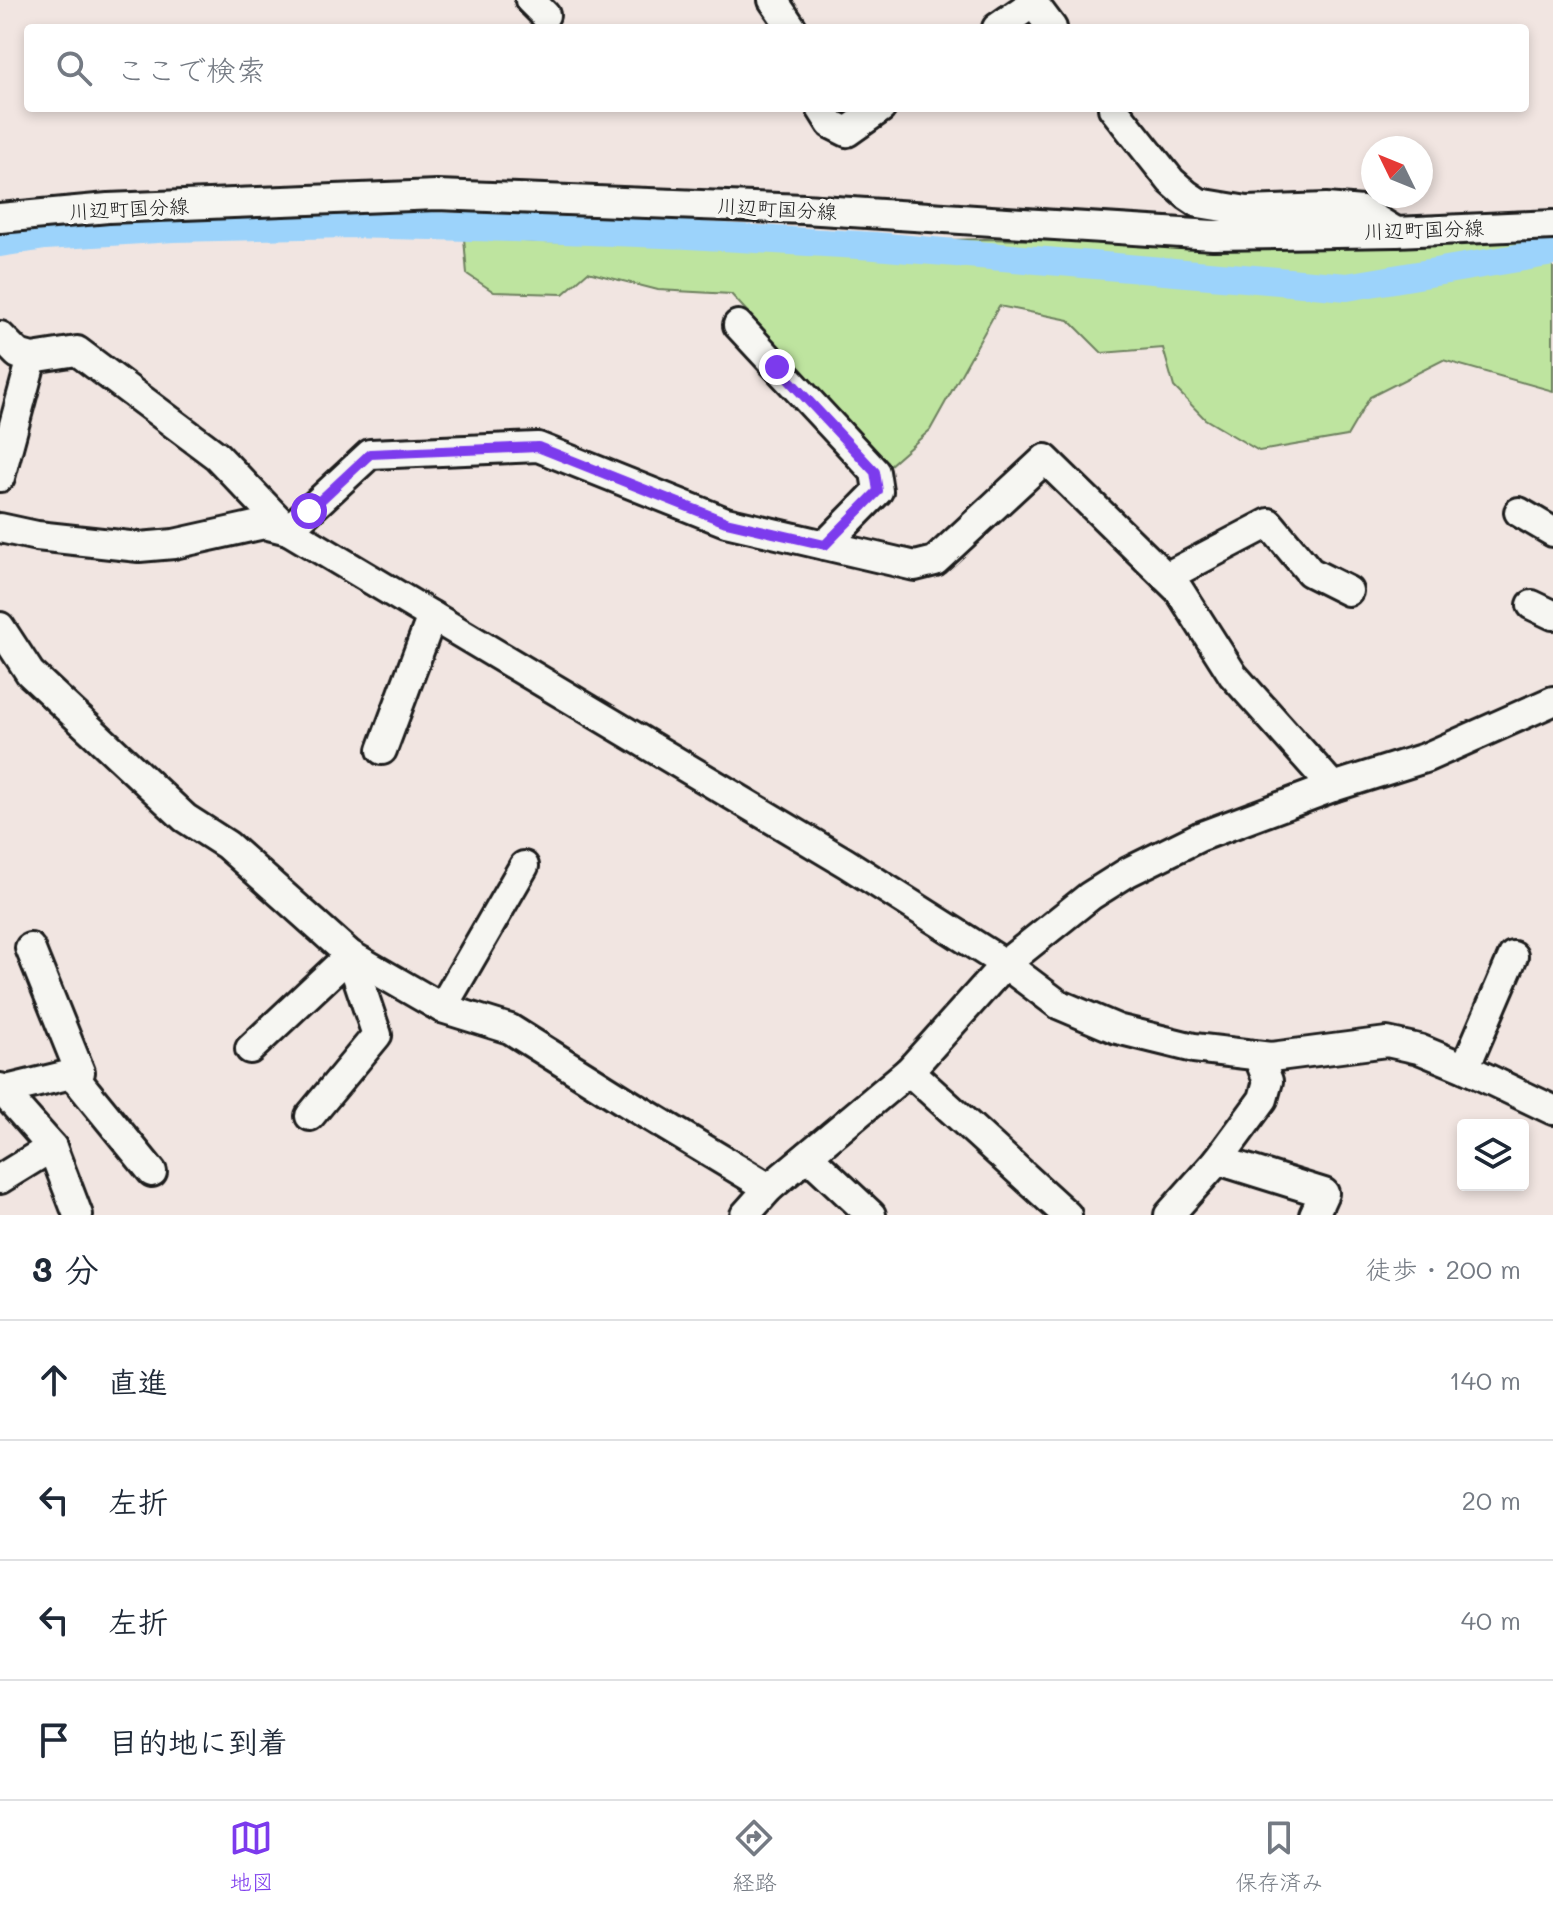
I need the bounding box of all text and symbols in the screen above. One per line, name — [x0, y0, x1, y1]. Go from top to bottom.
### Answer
search box — [24, 24, 1529, 112]
icon: search — [52, 46, 96, 90]
text: ここで検索 — [116, 49, 266, 89]
north arrow — [1361, 136, 1433, 208]
street label: 川辺町国分線 — [68, 192, 190, 224]
street label: 川辺町国分線 — [716, 192, 838, 224]
street label: 川辺町国分線 — [1364, 214, 1484, 244]
route end — [759, 349, 795, 385]
route start — [291, 493, 327, 529]
map controls — [1457, 1119, 1529, 1191]
button: layers — [1457, 1119, 1529, 1191]
text: 3 分 — [32, 1246, 99, 1291]
text: 徒歩 · 200 m — [1365, 1252, 1521, 1286]
icon: ahead — [32, 1358, 76, 1402]
text: 直進 — [108, 1361, 168, 1401]
text: 140 m — [1449, 1363, 1521, 1397]
icon: left — [32, 1478, 76, 1522]
text: 左折 — [108, 1481, 168, 1521]
text: 20 m — [1461, 1483, 1521, 1517]
icon: left — [32, 1598, 76, 1642]
text: 左折 — [108, 1601, 168, 1641]
text: 40 m — [1461, 1603, 1521, 1637]
icon: arrive — [32, 1718, 76, 1762]
text: 目的地に到着 — [108, 1721, 288, 1761]
tab: 地図 — [229, 1816, 274, 1896]
tab: 経路 — [732, 1816, 777, 1896]
tab: 保存済み — [1235, 1816, 1324, 1896]

